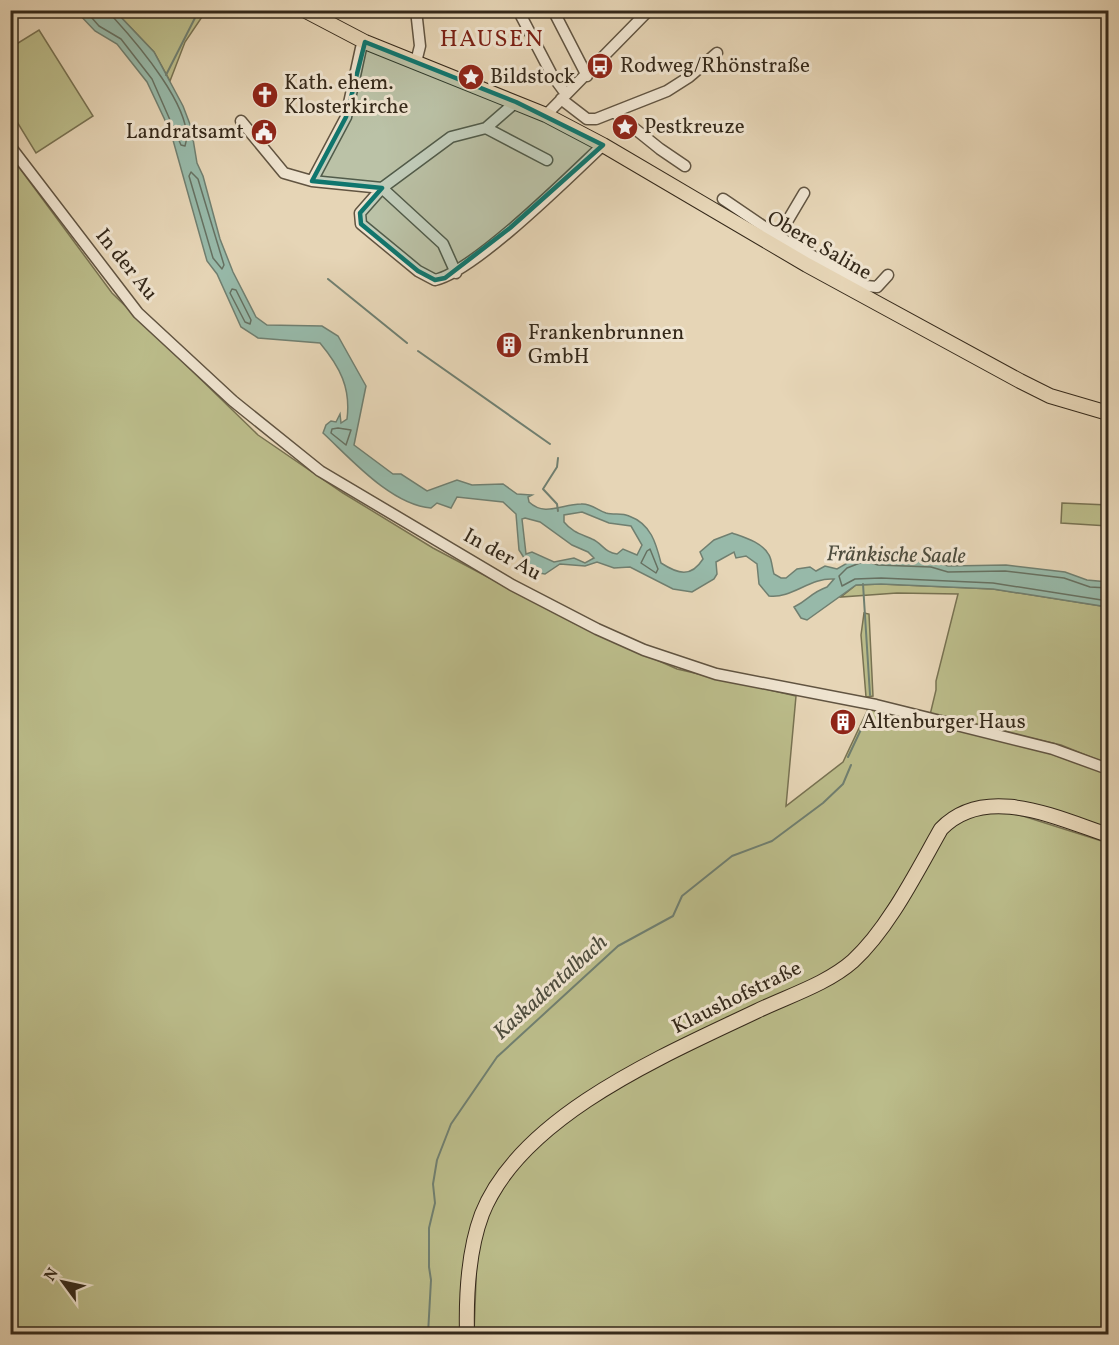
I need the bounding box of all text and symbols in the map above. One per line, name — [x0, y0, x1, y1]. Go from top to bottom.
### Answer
district label: HAUSEN — [440, 23, 544, 57]
bus stop icon: Rodweg/Rhönstraße — [585, 51, 615, 81]
place label: Rodweg/Rhönstraße — [620, 52, 810, 81]
place icon: Bildstock — [456, 62, 486, 92]
place label: Bildstock — [490, 63, 576, 92]
place label: Kath. ehem. Klosterkirche — [284, 69, 409, 122]
church icon: Kath. ehem. Klosterkirche — [250, 80, 280, 110]
place icon: Pestkreuze — [610, 112, 640, 142]
place label: Pestkreuze — [644, 113, 745, 142]
public building icon: Landratsamt — [249, 117, 279, 147]
place label: Landratsamt — [126, 118, 244, 147]
street label: Obere Saline — [761, 204, 877, 288]
street label: In der Au — [88, 223, 164, 307]
place label: Frankenbrunnen GmbH — [528, 319, 684, 372]
building icon: Frankenbrunnen GmbH — [494, 330, 524, 360]
street label: In der Au — [458, 522, 546, 588]
water label: Fränkische Saale — [826, 539, 966, 573]
building icon: Altenburger Haus — [828, 707, 858, 737]
place label: Altenburger Haus — [862, 708, 1026, 737]
water label: Kaskadentalbach — [487, 928, 615, 1048]
street label: Klaushofstraße — [667, 954, 807, 1042]
north arrow — [33, 1252, 93, 1312]
text: N — [40, 1264, 65, 1286]

